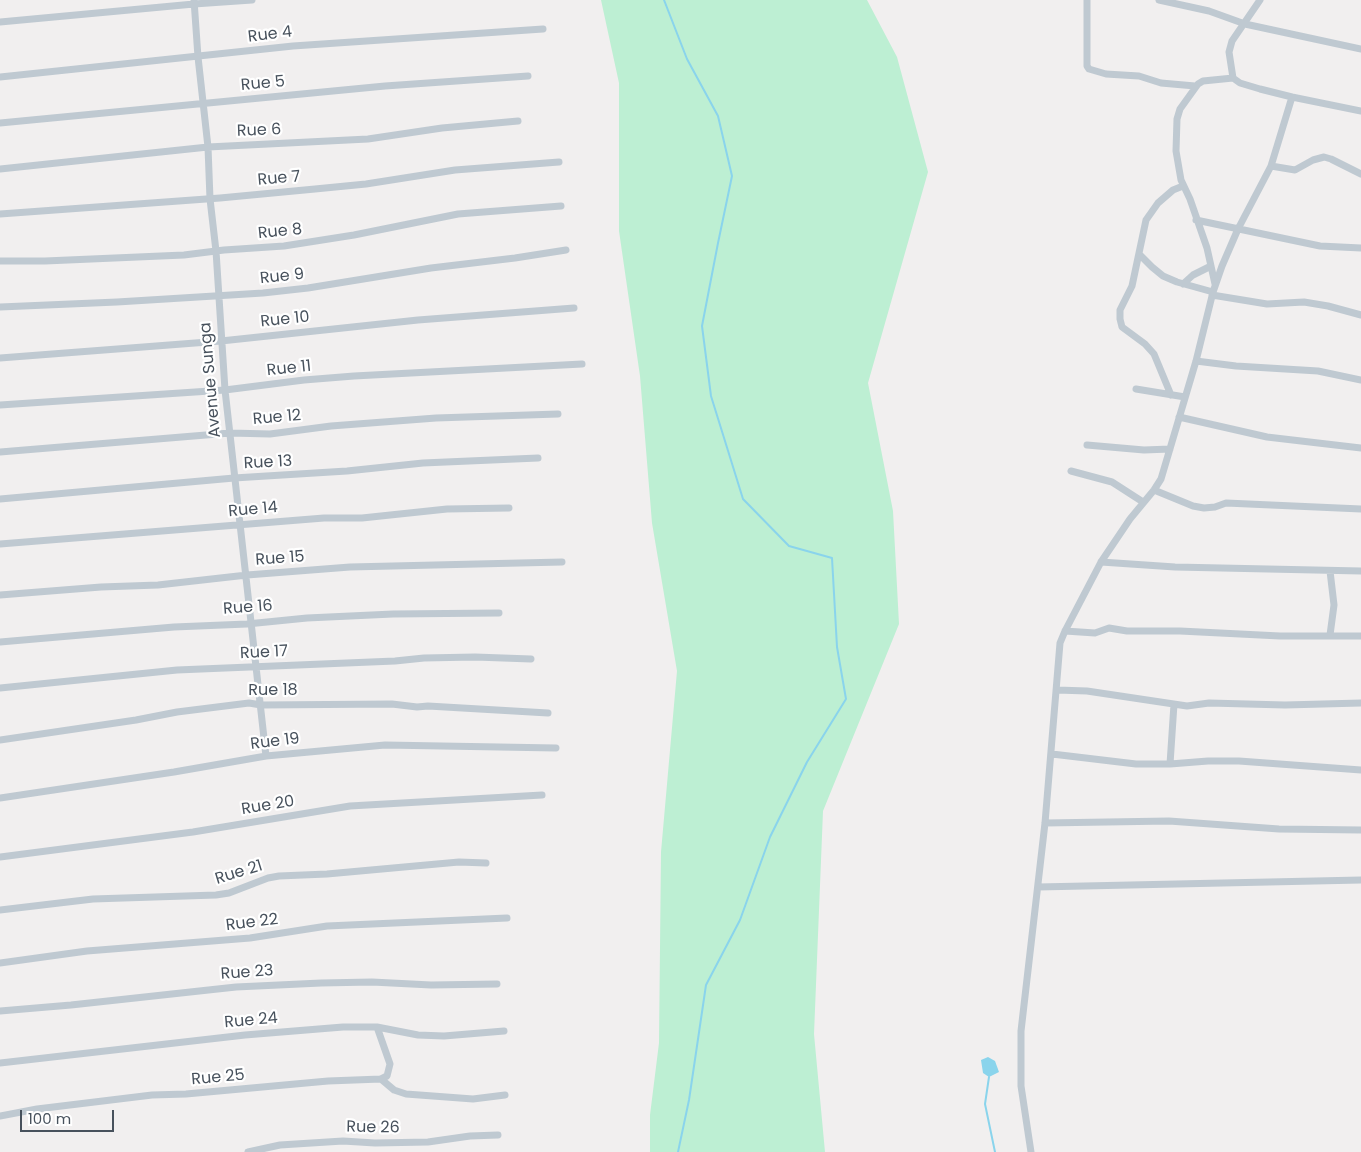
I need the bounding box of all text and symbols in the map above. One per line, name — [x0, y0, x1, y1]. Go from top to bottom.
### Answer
street label: Rue 4 — [247, 23, 293, 47]
street label: Rue 5 — [240, 73, 286, 95]
street label: Rue 6 — [237, 121, 281, 141]
street label: Rue 7 — [257, 168, 301, 190]
street label: Rue 8 — [257, 220, 303, 244]
street label: Rue 9 — [259, 265, 305, 289]
street label: Rue 10 — [259, 308, 311, 332]
street label: Avenue Sunga — [196, 321, 226, 439]
street label: Rue 11 — [266, 357, 312, 381]
street label: Rue 12 — [252, 406, 302, 430]
street label: Rue 13 — [243, 452, 293, 474]
street label: Rue 14 — [228, 498, 278, 522]
street label: Rue 15 — [255, 548, 305, 570]
street label: Rue 16 — [223, 597, 273, 619]
street label: Rue 17 — [240, 642, 288, 664]
street label: Rue 18 — [248, 681, 298, 701]
street label: Rue 19 — [249, 729, 301, 755]
street label: Rue 20 — [240, 792, 296, 820]
street label: Rue 21 — [213, 857, 265, 889]
street label: Rue 22 — [225, 910, 279, 936]
street label: Rue 23 — [220, 962, 274, 984]
street label: Rue 24 — [224, 1009, 278, 1033]
street label: Rue 25 — [191, 1066, 245, 1090]
scale bar — [22, 1100, 116, 1132]
text: 100 m — [28, 1108, 71, 1129]
street label: Rue 26 — [346, 1118, 400, 1138]

